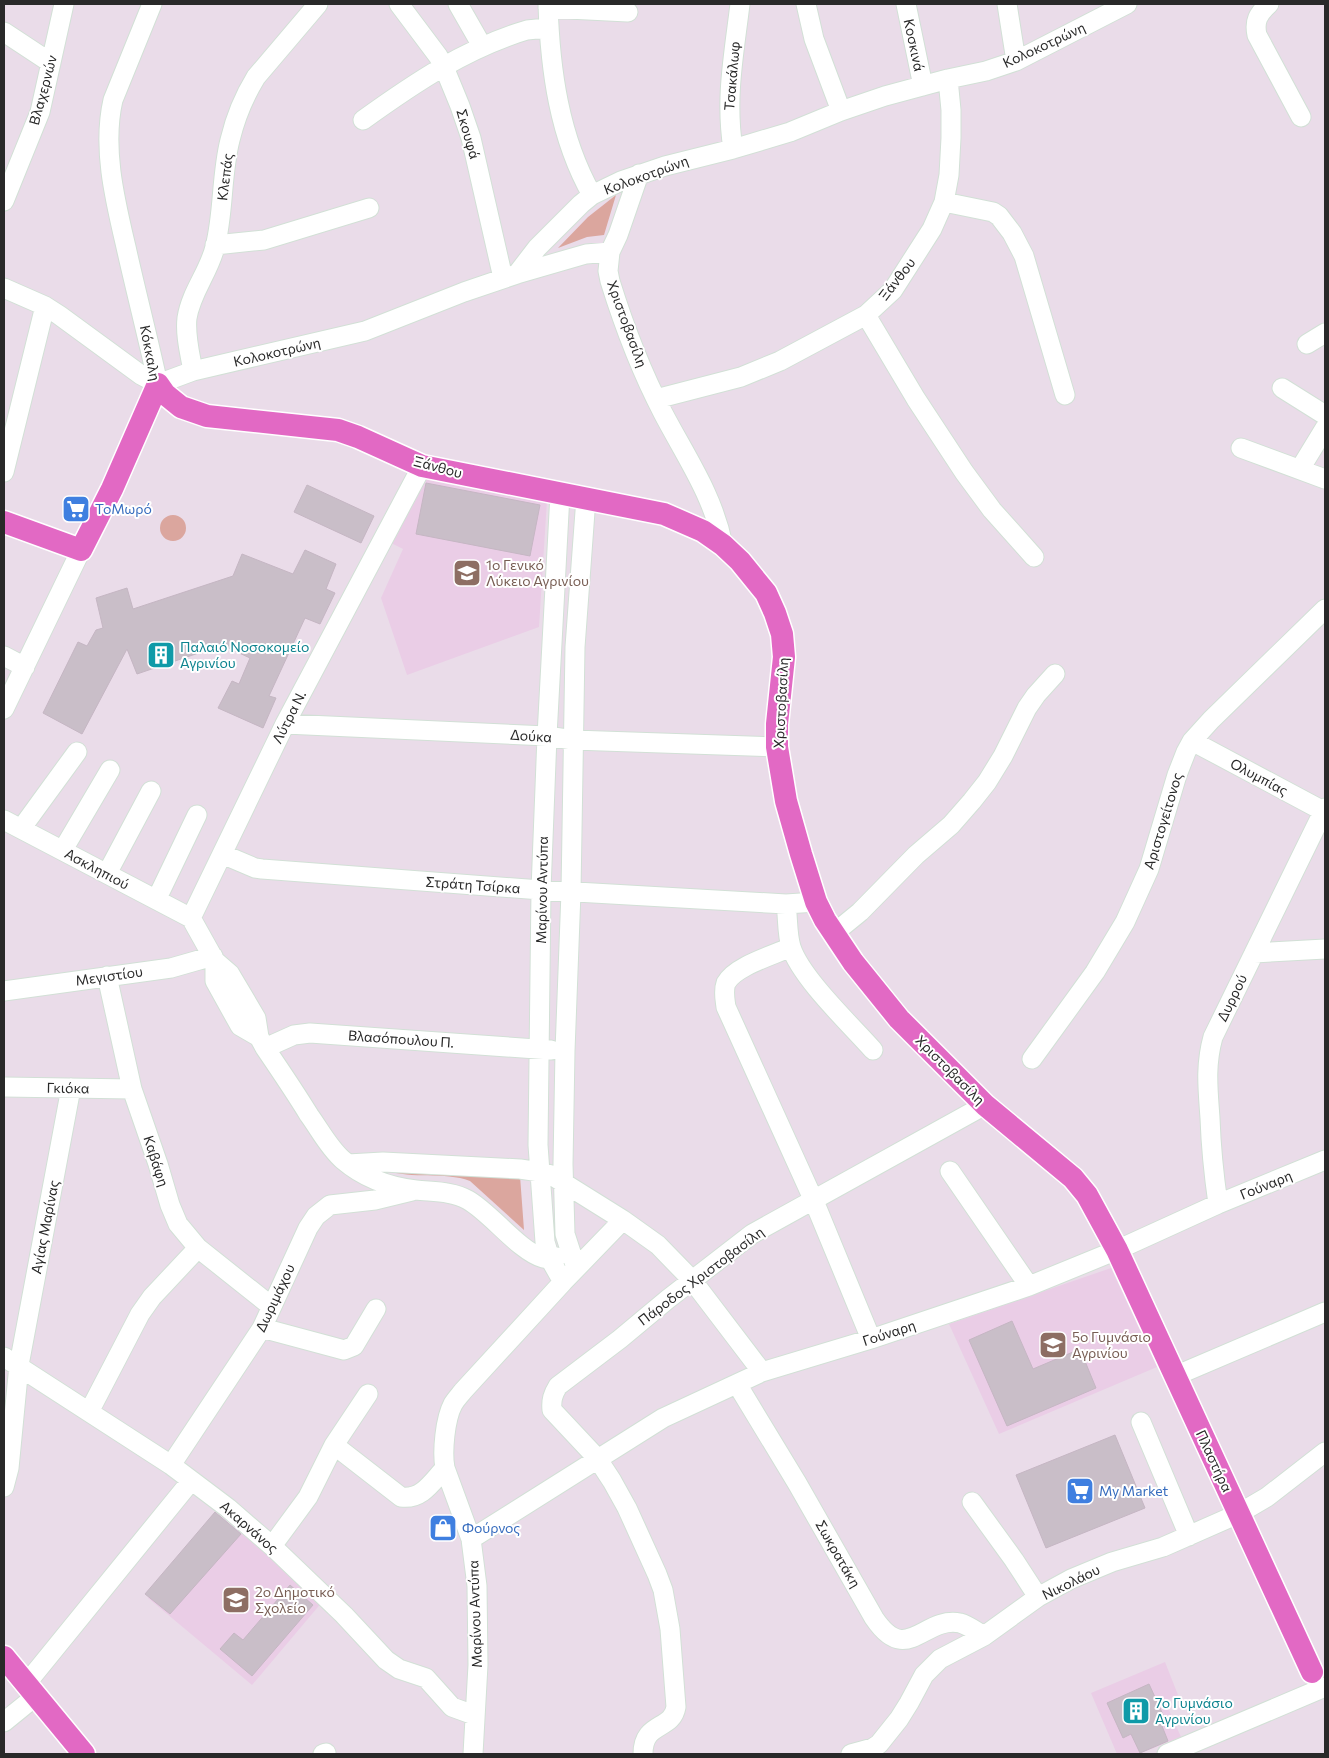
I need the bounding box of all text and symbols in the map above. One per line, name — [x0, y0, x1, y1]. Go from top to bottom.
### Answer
street label: Κοσκινά — [901, 17, 928, 73]
street label: Κολοκοτρώνη — [1000, 18, 1088, 71]
street label: Τσακάλωφ — [720, 41, 743, 111]
street label: Βλαχερνών — [25, 53, 60, 127]
street label: Σκουφά — [453, 107, 484, 161]
street label: Κολοκοτρώνη — [601, 151, 690, 198]
street label: Κλεπάς — [213, 152, 236, 202]
street label: Ξάνθου — [875, 254, 919, 303]
street label: Χριστοβασίλη — [604, 278, 651, 370]
street label: Κόκκαλη — [137, 324, 164, 382]
street label: Κολοκοτρώνη — [232, 333, 322, 370]
street label: Ξάνθου — [412, 452, 464, 481]
supermarket icon: ΤοΜωρό — [61, 494, 91, 524]
place label: ΤοΜωρό — [95, 500, 152, 517]
place label: 1ο Γενικό Λύκειο Αγρινίου — [486, 556, 589, 589]
school or university icon: 1ο Γενικό Λύκειο Αγρινίου — [452, 558, 482, 588]
place label: Παλαιό Νοσοκομείο Αγρινίου — [180, 638, 310, 671]
building icon: Παλαιό Νοσοκομείο Αγρινίου — [146, 640, 176, 670]
street label: Χριστοβασίλη — [770, 657, 791, 749]
street label: Λύτρα Ν. — [268, 687, 309, 746]
street label: Δούκα — [510, 726, 553, 745]
street label: Ολυμπίας — [1228, 754, 1291, 799]
street label: Αριστογείτονος — [1140, 770, 1185, 871]
street label: Μαρίνου Αντύπα — [532, 836, 551, 944]
street label: Ασκληπιού — [62, 844, 132, 893]
street label: Στράτη Τσίρκα — [425, 873, 521, 896]
street label: Μεγιστίου — [74, 962, 144, 989]
street label: Δυρρού — [1213, 971, 1250, 1024]
street label: Βλασόπουλου Π. — [347, 1026, 455, 1051]
street label: Χριστοβασίλη — [912, 1031, 989, 1108]
street label: Γκιόκα — [46, 1079, 90, 1096]
street label: Καβάφη — [140, 1133, 173, 1188]
street label: Γούναρη — [1237, 1166, 1294, 1203]
street label: Αγίας Μαρίνας — [27, 1179, 62, 1275]
street label: Πάροδος Χριστοβασίλη — [634, 1223, 767, 1329]
street label: Δωριμάχου — [251, 1261, 298, 1335]
street label: Γούναρη — [860, 1316, 918, 1349]
place label: 5ο Γυμνάσιο Αγρινίου — [1072, 1328, 1151, 1361]
school or university icon: 5ο Γυμνάσιο Αγρινίου — [1038, 1330, 1068, 1360]
street label: Πλαστήρα — [1193, 1427, 1236, 1495]
supermarket icon: My Market — [1065, 1476, 1095, 1506]
place label: My Market — [1099, 1482, 1169, 1499]
street label: Ακαρνάνος — [217, 1497, 282, 1556]
shop icon: Φούρνος — [428, 1513, 458, 1543]
street label: Σωκρατάκη — [812, 1517, 865, 1590]
place label: Φούρνος — [462, 1519, 520, 1536]
street label: Μαρίνου Αντύπα — [464, 1560, 485, 1668]
street label: Νικολάου — [1039, 1560, 1103, 1603]
place label: 2ο Δημοτικό Σχολείο — [255, 1583, 335, 1616]
school or university icon: 2ο Δημοτικό Σχολείο — [221, 1585, 251, 1615]
place label: 7ο Γυμνάσιο Αγρινίου — [1155, 1694, 1233, 1727]
building icon: 7ο Γυμνάσιο Αγρινίου — [1121, 1696, 1151, 1726]

